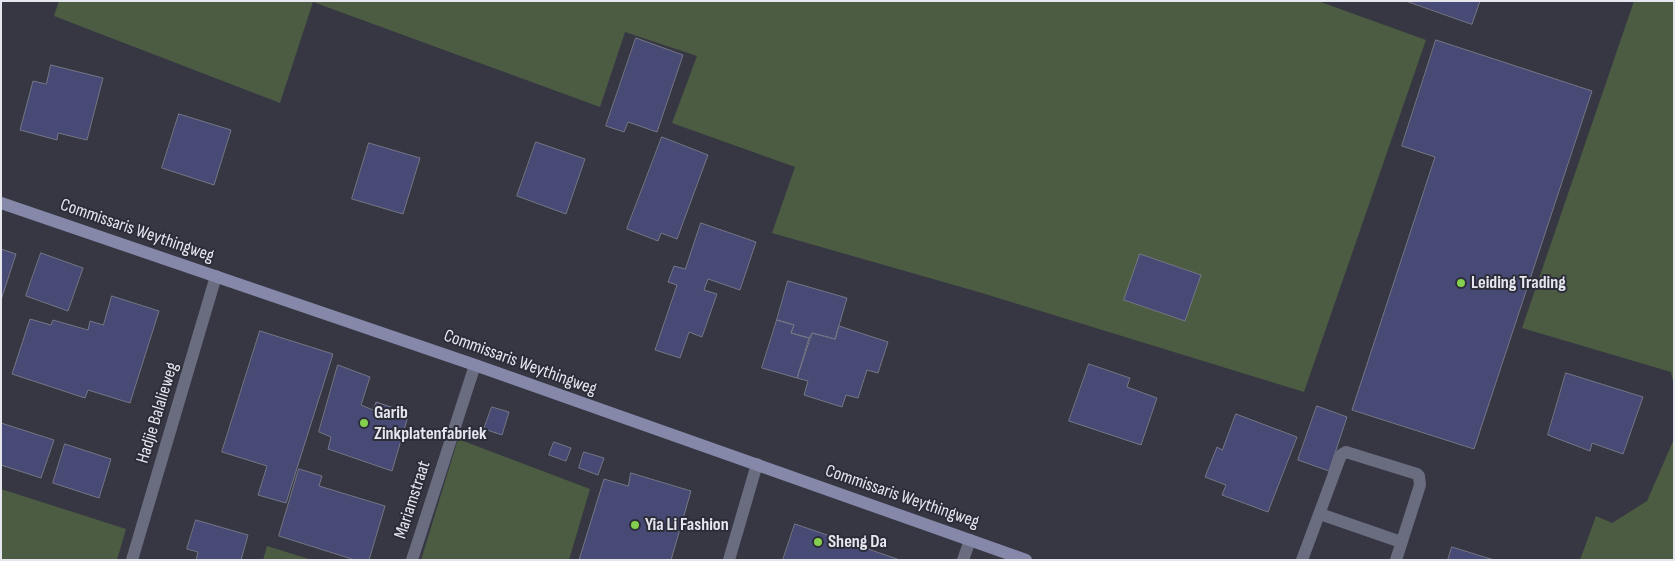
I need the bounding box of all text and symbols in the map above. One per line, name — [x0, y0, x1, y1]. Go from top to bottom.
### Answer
street label: Commissaris Weythingweg — [57, 195, 217, 267]
place label: Leiding Trading — [1471, 272, 1566, 294]
marker: Leiding Trading — [1455, 277, 1467, 289]
street label: Commissaris Weythingweg — [441, 325, 599, 401]
street label: Hadjie Balalieweg — [132, 360, 184, 466]
place label: Garib Zinkplatenfabriek — [374, 402, 487, 444]
marker: Garib Zinkplatenfabriek — [358, 417, 370, 429]
street label: Mariamstraat — [390, 458, 436, 542]
street label: Commissaris Weythingweg — [822, 461, 982, 533]
place label: Yia Li Fashion — [645, 514, 729, 536]
marker: Yia Li Fashion — [629, 519, 641, 531]
place label: Sheng Da — [828, 531, 887, 553]
marker: Sheng Da — [812, 536, 824, 548]

